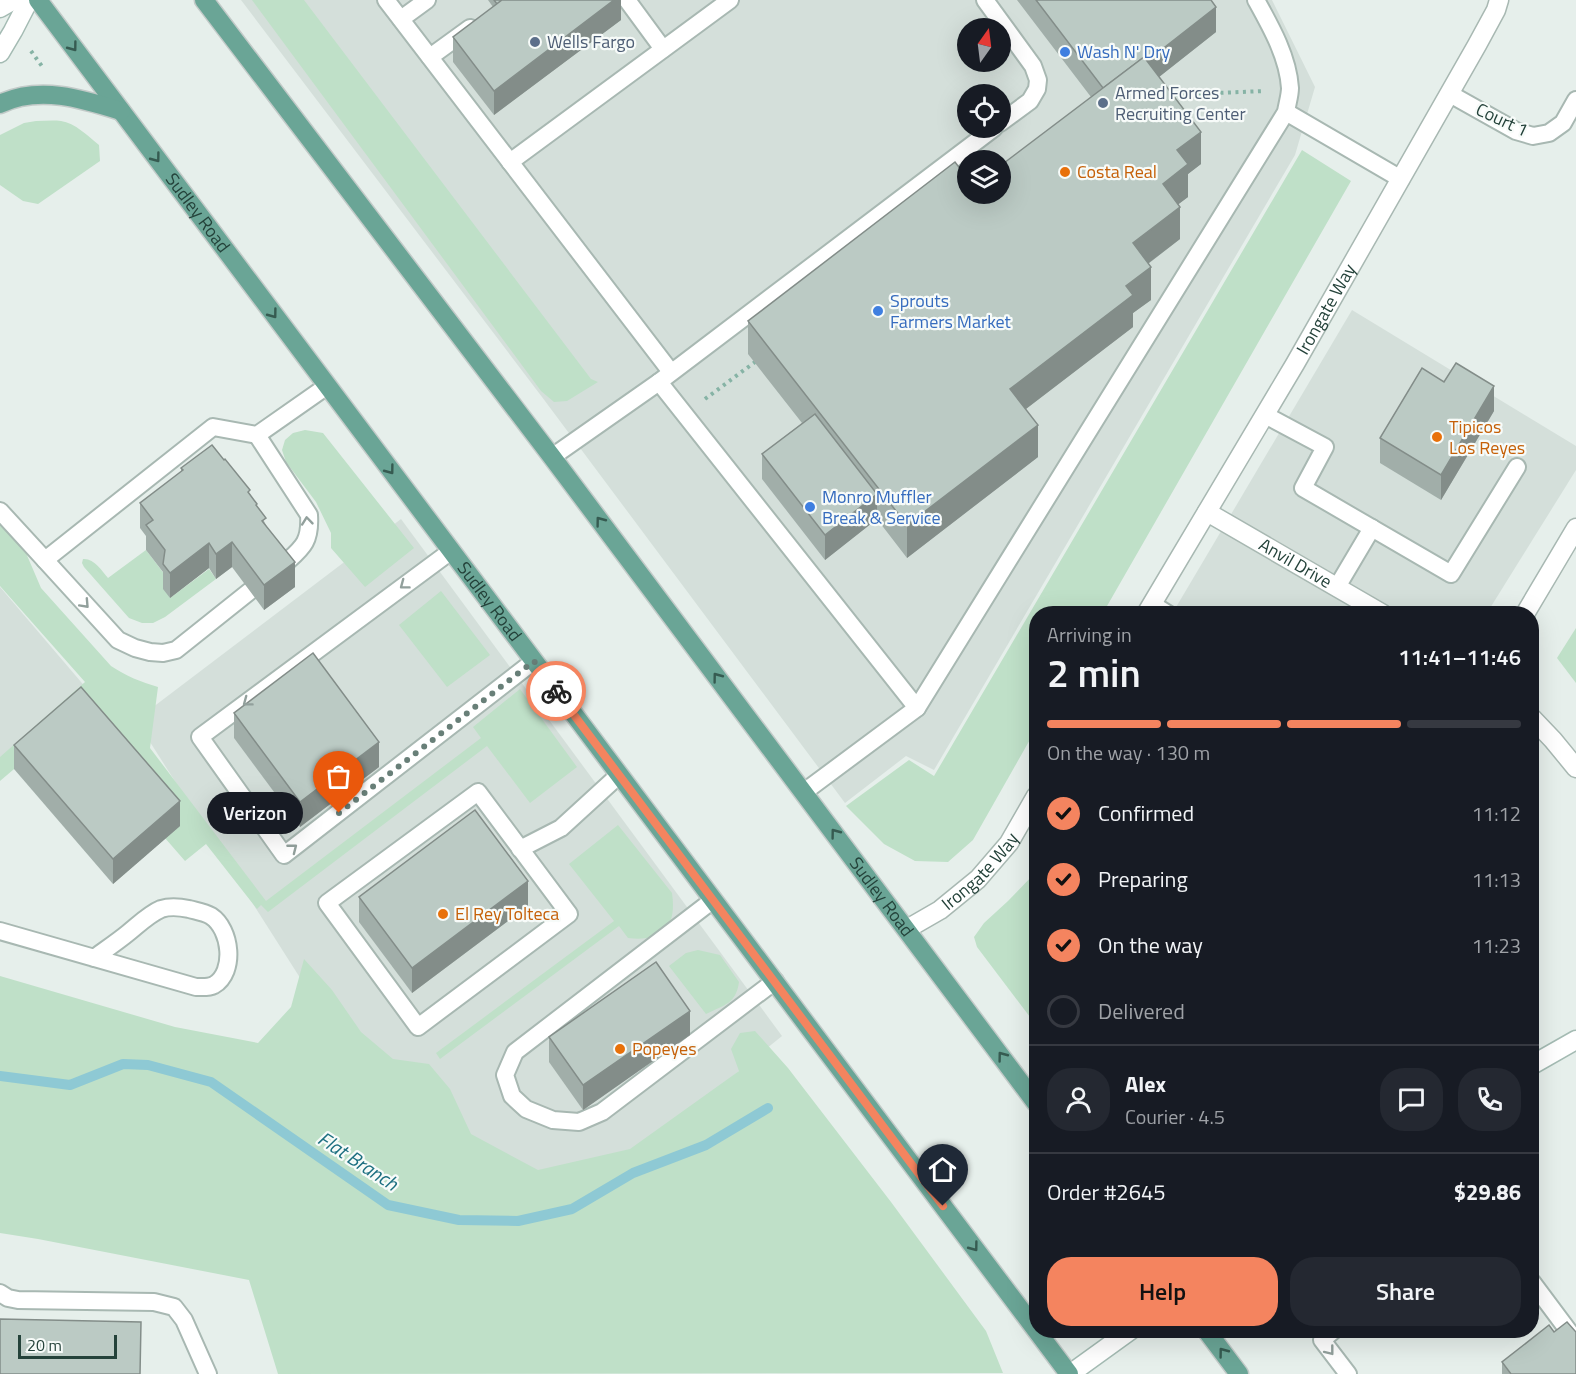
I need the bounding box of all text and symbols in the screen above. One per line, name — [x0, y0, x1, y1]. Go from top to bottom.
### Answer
north arrow — [957, 18, 1011, 72]
map controls — [957, 18, 1011, 204]
place label: Wells Fargo — [547, 28, 635, 55]
marker: Wells Fargo — [528, 35, 542, 49]
place label: Wash N' Dry — [1077, 38, 1170, 65]
one-way arrow — [66, 40, 77, 51]
marker: Wash N' Dry — [1058, 45, 1072, 59]
place label: Armed Forces Recruiting Center — [1115, 79, 1246, 127]
button: locate — [957, 84, 1011, 138]
marker: Armed Forces Recruiting Center — [1096, 96, 1110, 110]
street label: Court 1 — [1471, 96, 1533, 143]
button: layers — [957, 150, 1011, 204]
one-way arrow — [149, 151, 160, 162]
place label: Costa Real — [1077, 158, 1157, 185]
marker: Costa Real — [1058, 165, 1072, 179]
street label: Sudley Road — [159, 167, 237, 258]
street label: Irongate Way — [1289, 258, 1363, 359]
place label: Sprouts Farmers Market — [890, 287, 1012, 335]
marker: Sprouts Farmers Market — [871, 304, 885, 318]
one-way arrow — [266, 307, 277, 318]
place label: Tipicos Los Reyes — [1449, 413, 1525, 461]
marker: Tipicos Los Reyes — [1430, 430, 1444, 444]
one-way arrow — [383, 463, 394, 474]
place label: Monro Muffler Break & Service — [822, 483, 941, 531]
marker: Monro Muffler Break & Service — [803, 500, 817, 514]
one-way arrow — [301, 516, 314, 526]
one-way arrow — [596, 517, 607, 528]
street label: Anvil Drive — [1254, 531, 1337, 595]
street label: Sudley Road — [451, 556, 529, 647]
one-way arrow — [399, 578, 410, 589]
one-way arrow — [78, 597, 89, 607]
text: Arriving in — [1047, 619, 1132, 650]
text: 11:41–11:46 — [1398, 640, 1521, 674]
text: 2 min — [1047, 643, 1141, 702]
courier — [526, 661, 586, 721]
one-way arrow — [714, 673, 725, 684]
icon: bike — [540, 675, 573, 708]
one-way arrow — [243, 694, 254, 705]
text: On the way · 130 m — [1047, 737, 1210, 768]
pin — [313, 751, 364, 813]
icon: bag — [322, 760, 355, 793]
callout: Verizon — [207, 792, 303, 834]
text: Confirmed — [1098, 796, 1194, 830]
text: Verizon — [223, 797, 287, 828]
icon: check — [1047, 797, 1080, 830]
text: 11:12 — [1472, 798, 1521, 829]
street label: Irongate Way — [935, 827, 1025, 917]
one-way arrow — [831, 828, 842, 839]
one-way arrow — [287, 845, 298, 856]
street label: Sudley Road — [843, 851, 921, 942]
text: Preparing — [1098, 862, 1188, 896]
icon: check — [1047, 863, 1080, 896]
text: 11:13 — [1472, 864, 1521, 895]
place label: El Rey Tolteca — [455, 900, 559, 927]
marker: El Rey Tolteca — [436, 907, 450, 921]
text: On the way — [1098, 928, 1203, 962]
icon: check — [1047, 929, 1080, 962]
text: 11:23 — [1472, 930, 1521, 961]
text: Delivered — [1098, 994, 1185, 1028]
place label: Popeyes — [632, 1035, 697, 1062]
marker: Popeyes — [613, 1042, 627, 1056]
one-way arrow — [998, 1052, 1009, 1063]
text: Alex — [1125, 1067, 1166, 1101]
button: person — [1047, 1068, 1110, 1131]
button: chat — [1380, 1068, 1443, 1131]
button: phone — [1458, 1068, 1521, 1131]
text: Courier · 4.5 — [1125, 1101, 1225, 1132]
water label: Flat Branch — [312, 1123, 405, 1199]
pin — [917, 1144, 968, 1206]
icon: home — [926, 1153, 959, 1186]
text: Order #2645 — [1047, 1175, 1166, 1209]
text: $29.86 — [1454, 1175, 1521, 1209]
one-way arrow — [966, 1241, 977, 1252]
button: Help — [1047, 1257, 1278, 1326]
button: Share — [1290, 1257, 1521, 1326]
scale bar — [18, 1332, 117, 1360]
text: 20 m — [27, 1333, 62, 1357]
one-way arrow — [1323, 1344, 1334, 1355]
one-way arrow — [1219, 1348, 1230, 1359]

